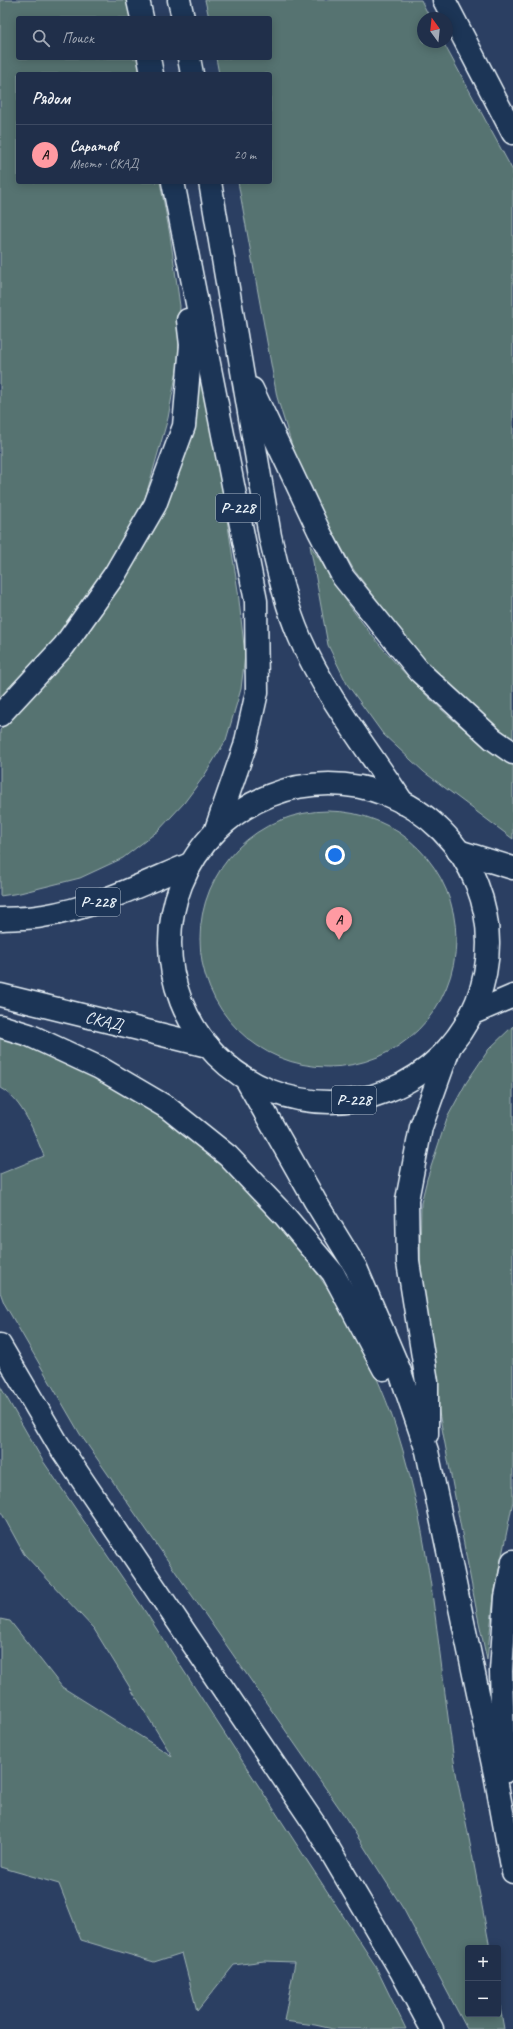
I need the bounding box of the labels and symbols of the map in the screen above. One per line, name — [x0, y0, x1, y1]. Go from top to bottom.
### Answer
north arrow — [417, 12, 453, 48]
road number: Р-228 — [216, 494, 260, 522]
your location — [325, 845, 345, 865]
road number: Р-228 — [76, 888, 120, 916]
pin: A — [326, 907, 352, 940]
street label: СКАД — [83, 1006, 126, 1036]
road number: Р-228 — [332, 1086, 376, 1114]

